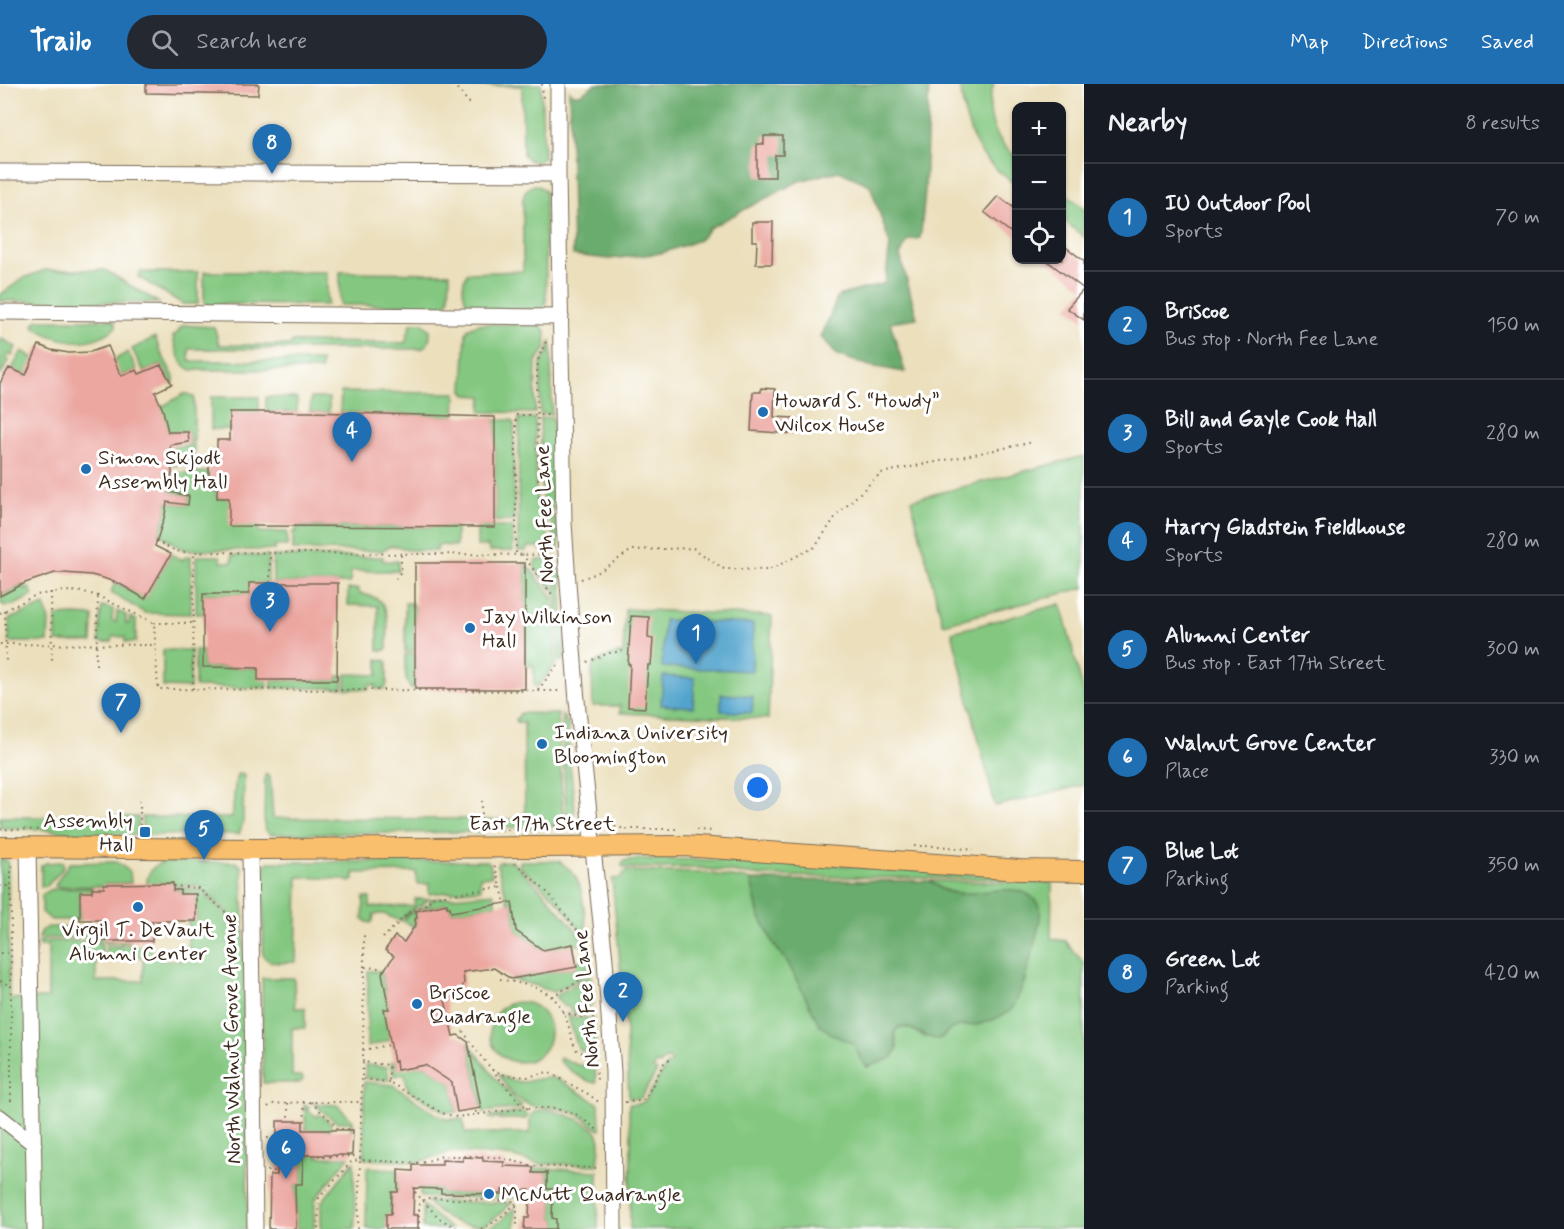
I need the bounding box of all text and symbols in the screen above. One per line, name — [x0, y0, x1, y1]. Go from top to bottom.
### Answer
search box — [127, 15, 547, 69]
text: Trailo — [30, 24, 91, 61]
icon: search — [148, 26, 181, 59]
text: Search here — [196, 28, 307, 56]
text: Map — [1290, 28, 1329, 56]
text: Directions — [1362, 28, 1448, 56]
text: Saved — [1481, 28, 1534, 56]
map controls — [1012, 102, 1066, 264]
button: + — [1012, 102, 1066, 156]
text: Nearby — [1108, 106, 1187, 140]
text: 8 results — [1466, 110, 1540, 137]
pin: 8 — [252, 124, 292, 174]
button: − — [1012, 156, 1066, 210]
text: IU Outdoor Pool — [1165, 190, 1311, 218]
text: 1 — [1123, 204, 1132, 231]
text: 70 m — [1495, 204, 1540, 231]
button: locate — [1012, 210, 1066, 264]
text: Sports — [1165, 218, 1223, 245]
text: Briscoe — [1165, 298, 1229, 326]
text: 2 — [1123, 312, 1132, 339]
text: 150 m — [1487, 312, 1540, 339]
text: Bus stop · North Fee Lane — [1165, 326, 1378, 353]
place label: Howard S. “Howdy” Wilcox House — [775, 387, 940, 439]
marker: Howard S. “Howdy” Wilcox House — [756, 405, 770, 419]
text: Bill and Gayle Cook Hall — [1165, 406, 1377, 434]
pin: 4 — [332, 412, 372, 462]
text: 3 — [1123, 420, 1132, 447]
text: 280 m — [1486, 420, 1540, 447]
text: Sports — [1165, 434, 1223, 461]
place label: Simon Skjodt Assembly Hall — [98, 444, 227, 496]
street label: North Fee Lane — [529, 444, 561, 584]
marker: Simon Skjodt Assembly Hall — [79, 462, 93, 476]
text: Harry Gladstein Fieldhouse — [1165, 514, 1406, 542]
text: 4 — [1122, 528, 1133, 555]
text: 280 m — [1486, 528, 1540, 555]
text: Sports — [1165, 542, 1223, 569]
pin: 3 — [250, 582, 290, 632]
place label: Jay Wilkinson Hall — [482, 603, 612, 655]
pin: 1 — [676, 614, 716, 664]
marker: Jay Wilkinson Hall — [463, 621, 477, 635]
text: Alumni Center — [1165, 622, 1310, 650]
text: 5 — [1122, 636, 1134, 663]
text: 300 m — [1486, 636, 1540, 663]
text: Bus stop · East 17th Street — [1165, 650, 1386, 677]
pin: 7 — [102, 684, 140, 733]
place label: Indiana University Bloomington — [554, 719, 728, 773]
text: Walnut Grove Center — [1165, 730, 1375, 758]
marker: Indiana University Bloomington — [535, 737, 549, 751]
text: 6 — [1122, 744, 1133, 771]
text: 330 m — [1489, 744, 1540, 771]
text: Place — [1165, 758, 1209, 785]
your location — [743, 773, 772, 802]
place label: Assembly Hall — [43, 807, 133, 859]
pin: 5 — [184, 810, 224, 860]
street label: East 17th Street — [469, 810, 616, 838]
marker: Assembly Hall — [138, 825, 152, 839]
text: Blue Lot — [1165, 838, 1239, 866]
text: 7 — [1121, 852, 1134, 879]
text: 350 m — [1487, 852, 1540, 879]
text: Parking — [1165, 866, 1229, 893]
marker: Virgil T. DeVault Alumni Center — [131, 900, 145, 914]
street label: North Walnut Grove Avenue — [216, 914, 248, 1164]
place label: Virgil T. DeVault Alumni Center — [61, 916, 215, 968]
street label: North Fee Lane — [567, 929, 607, 1069]
text: Green Lot — [1165, 946, 1260, 974]
text: 8 — [1122, 960, 1133, 987]
text: 420 m — [1484, 960, 1540, 987]
pin: 2 — [604, 972, 642, 1022]
text: Parking — [1165, 974, 1229, 1001]
place label: Briscoe Quadrangle — [429, 979, 531, 1033]
marker: Briscoe Quadrangle — [410, 997, 424, 1011]
pin: 6 — [266, 1130, 306, 1179]
place label: McNutt Quadrangle — [501, 1181, 682, 1211]
marker: McNutt Quadrangle — [482, 1187, 496, 1201]

